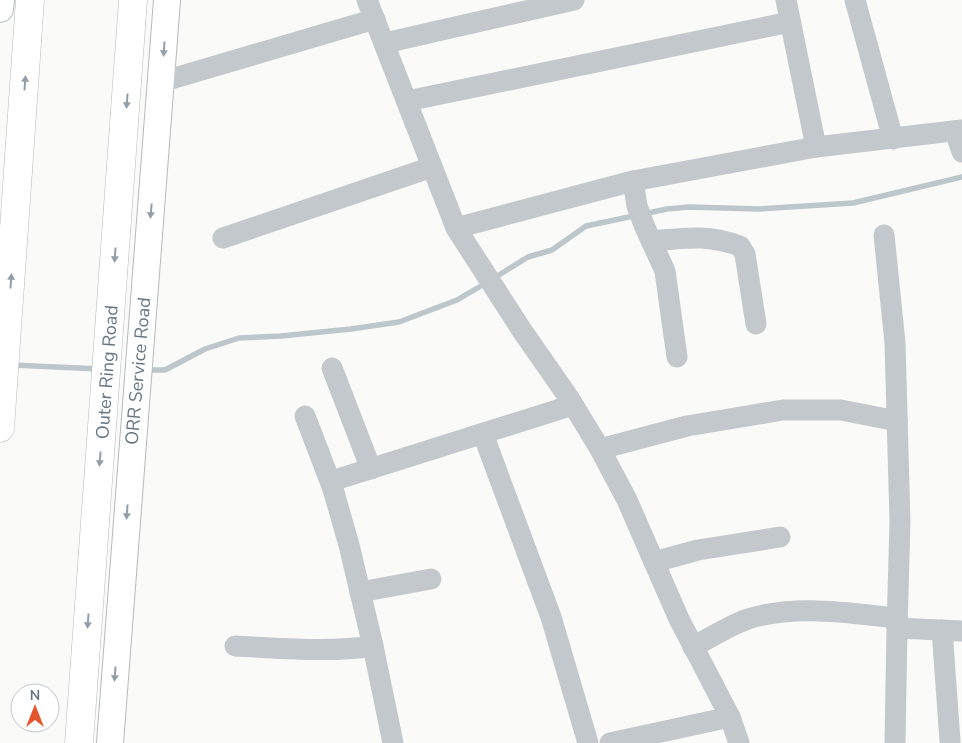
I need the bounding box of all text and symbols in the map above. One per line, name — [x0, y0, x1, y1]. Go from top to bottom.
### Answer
one-way arrow — [159, 41, 167, 57]
one-way arrow — [22, 75, 30, 91]
one-way arrow — [122, 93, 130, 109]
one-way arrow — [147, 203, 155, 219]
one-way arrow — [111, 247, 119, 263]
one-way arrow — [7, 272, 15, 288]
street label: ORR Service Road — [120, 296, 156, 446]
street label: Outer Ring Road — [90, 304, 124, 440]
one-way arrow — [96, 452, 104, 468]
one-way arrow — [123, 505, 131, 521]
one-way arrow — [83, 614, 91, 630]
one-way arrow — [110, 667, 118, 683]
north arrow — [10, 683, 60, 733]
text: N — [30, 686, 40, 705]

